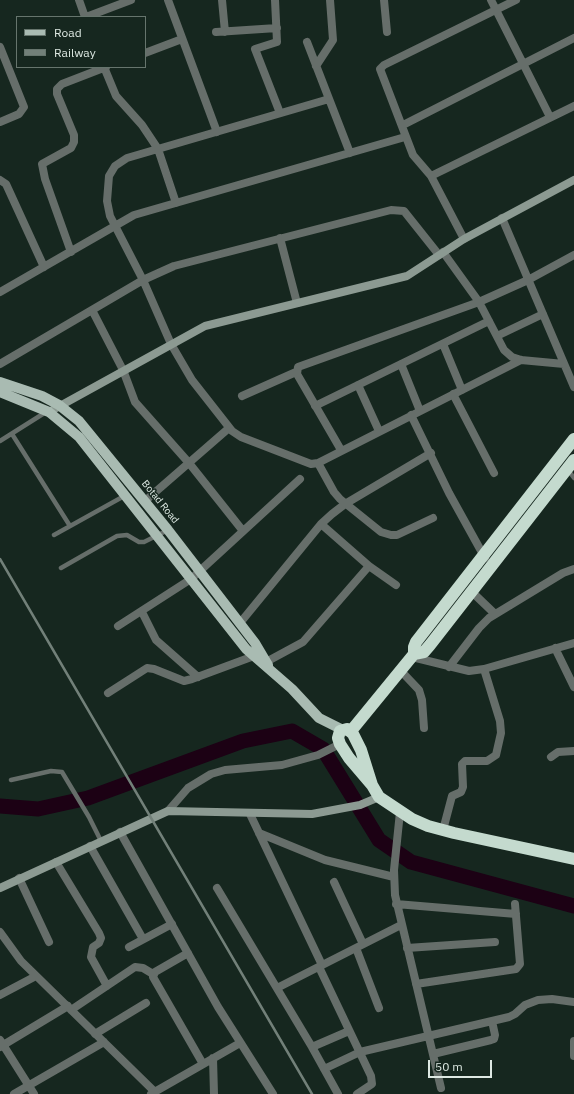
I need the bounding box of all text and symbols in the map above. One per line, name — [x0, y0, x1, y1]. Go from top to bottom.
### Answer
legend — [16, 16, 146, 68]
text: Road — [54, 25, 82, 40]
text: Railway — [54, 45, 96, 60]
street label: Botad Road — [139, 478, 181, 526]
scale bar — [430, 1052, 494, 1078]
text: 50 m — [435, 1059, 463, 1074]

